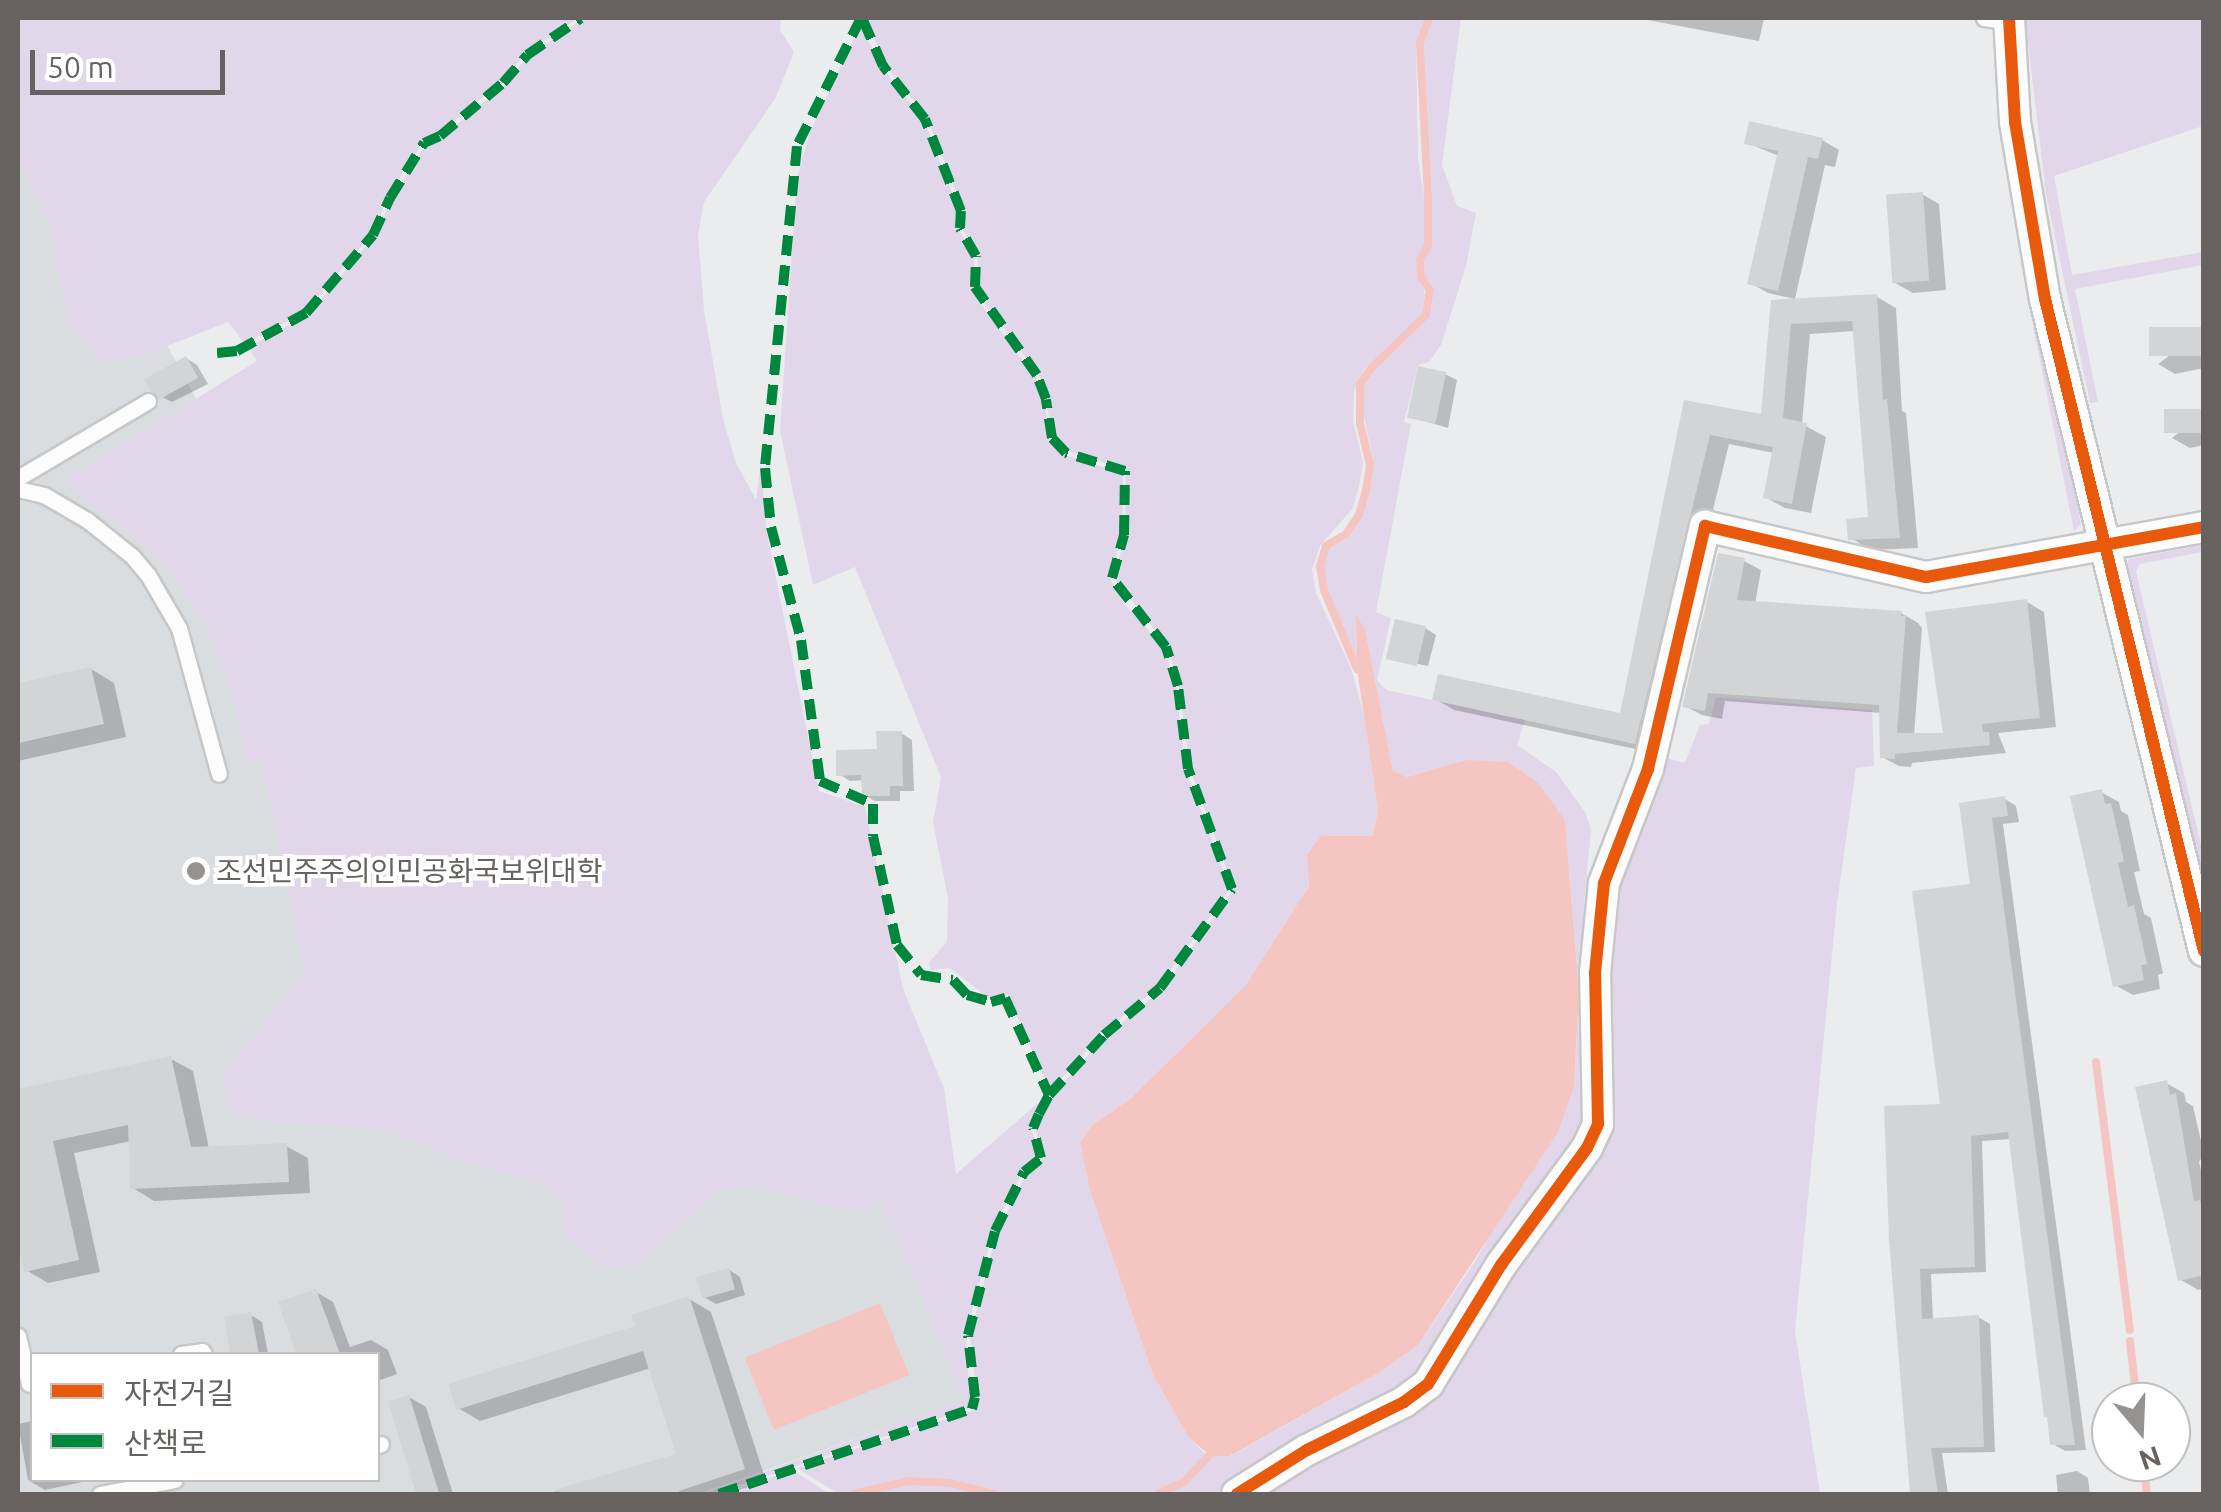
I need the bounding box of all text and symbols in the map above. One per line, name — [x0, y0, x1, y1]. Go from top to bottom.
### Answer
scale bar — [35, 30, 230, 92]
text: 50 m — [47, 50, 114, 84]
place label: 조선민주주의인민공화국보위대학 — [216, 854, 602, 888]
marker: 조선민주주의인민공화국보위대학 — [185, 860, 207, 882]
legend — [30, 1352, 380, 1482]
text: 자전거길 — [124, 1376, 234, 1410]
north arrow — [2091, 1382, 2191, 1482]
text: 산책로 — [124, 1426, 207, 1460]
text: N — [2135, 1441, 2165, 1477]

